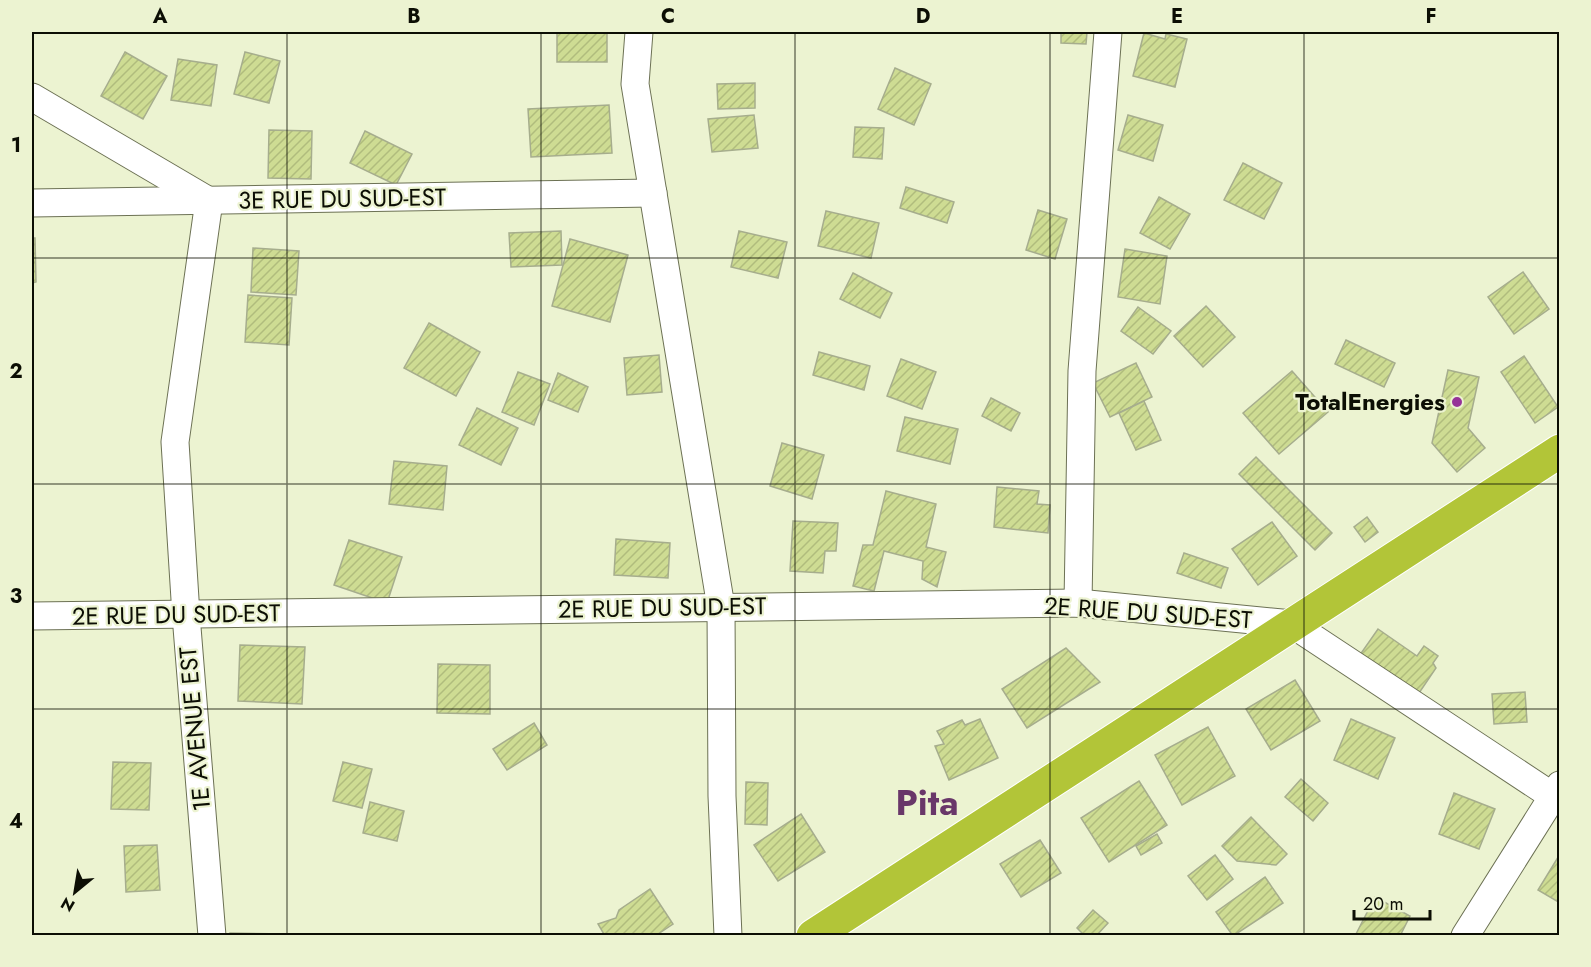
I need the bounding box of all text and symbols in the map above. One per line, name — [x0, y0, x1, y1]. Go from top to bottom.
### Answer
text: A — [152, 2, 168, 31]
text: B — [407, 2, 421, 31]
text: C — [661, 2, 675, 31]
text: D — [916, 2, 930, 31]
text: E — [1171, 2, 1183, 31]
text: F — [1425, 2, 1437, 31]
text: 1 — [11, 131, 21, 160]
street label: 3E RUE DU SUD-EST — [238, 179, 446, 218]
text: 2 — [9, 357, 23, 386]
place label: TotalEnergies — [1295, 384, 1445, 419]
marker: TotalEnergies — [1450, 395, 1464, 409]
text: 3 — [10, 582, 22, 611]
street label: 2E RUE DU SUD-EST — [557, 588, 767, 627]
street label: 2E RUE DU SUD-EST — [1043, 588, 1253, 637]
street label: 2E RUE DU SUD-EST — [71, 595, 281, 634]
street label: 1E AVENUE EST — [170, 645, 219, 813]
district label: Pita — [895, 776, 959, 828]
text: 4 — [9, 807, 23, 836]
north arrow — [45, 862, 105, 922]
scale bar — [1354, 883, 1430, 921]
text: N — [56, 891, 79, 918]
text: 20 m — [1363, 891, 1403, 917]

